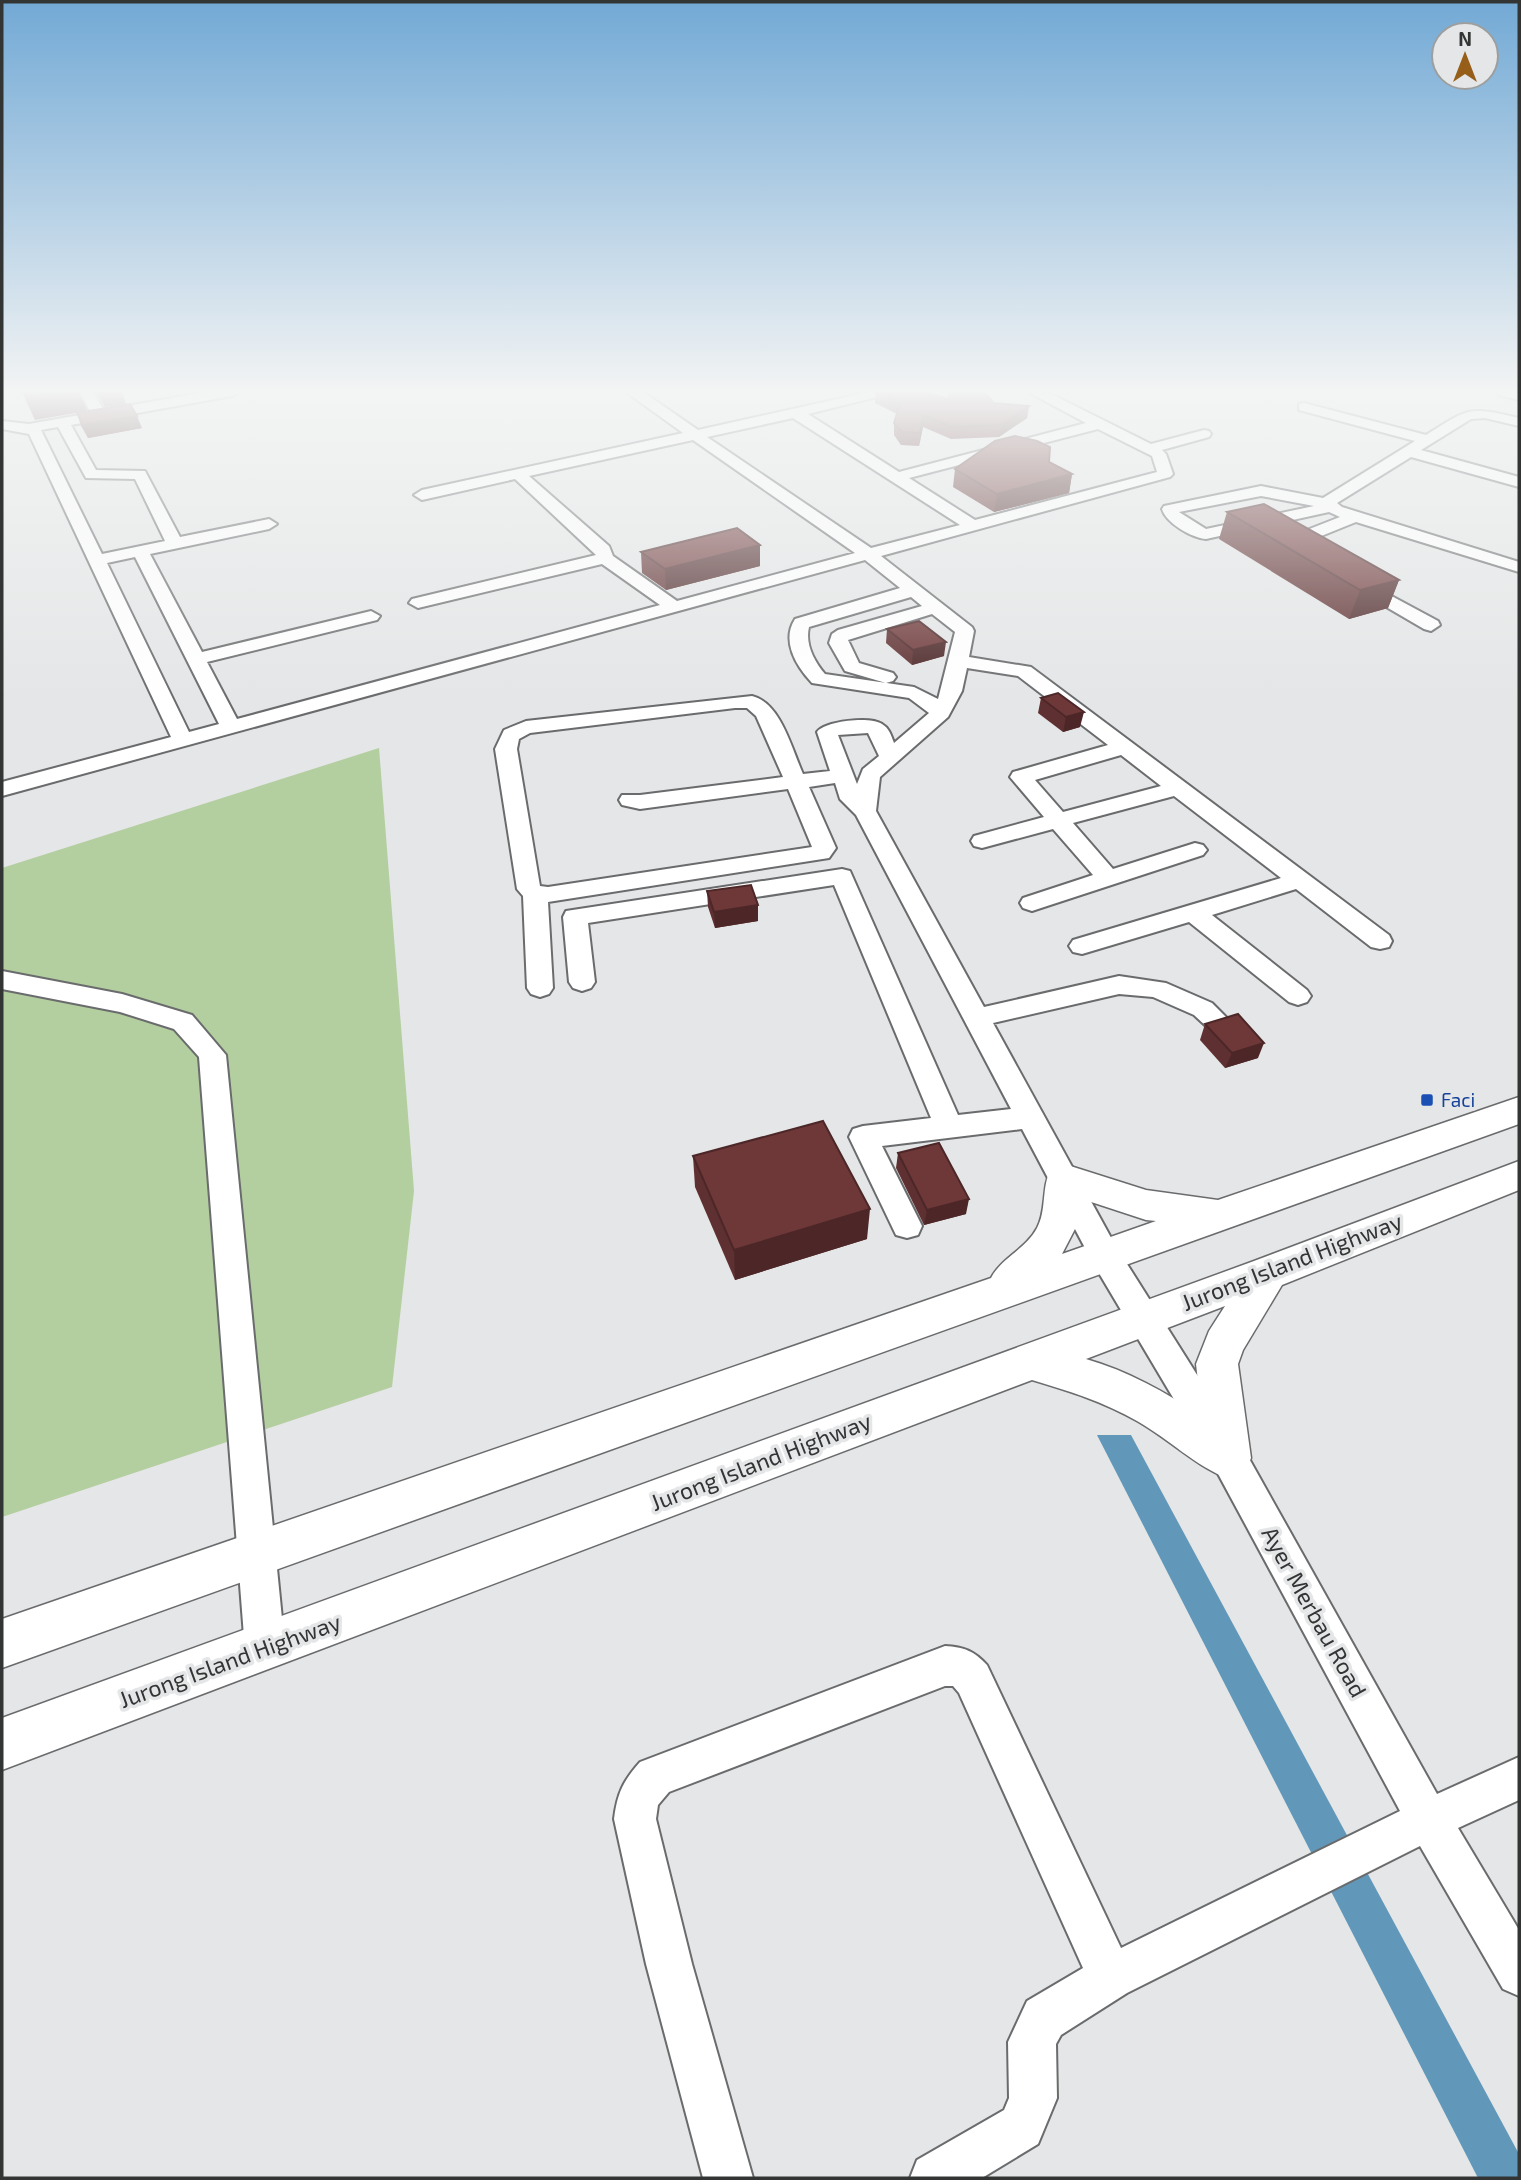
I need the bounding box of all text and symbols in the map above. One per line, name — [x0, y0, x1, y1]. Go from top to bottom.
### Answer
north arrow — [1430, 21, 1500, 91]
text: N — [1458, 27, 1472, 50]
place label: Faci — [1441, 1088, 1475, 1111]
marker: Faci — [1419, 1092, 1435, 1108]
street label: Jurong Island Highway — [1177, 1206, 1406, 1316]
street label: Jurong Island Highway — [646, 1406, 875, 1516]
street label: Ayer Merbau Road — [1256, 1521, 1373, 1702]
street label: Jurong Island Highway — [115, 1607, 344, 1713]

